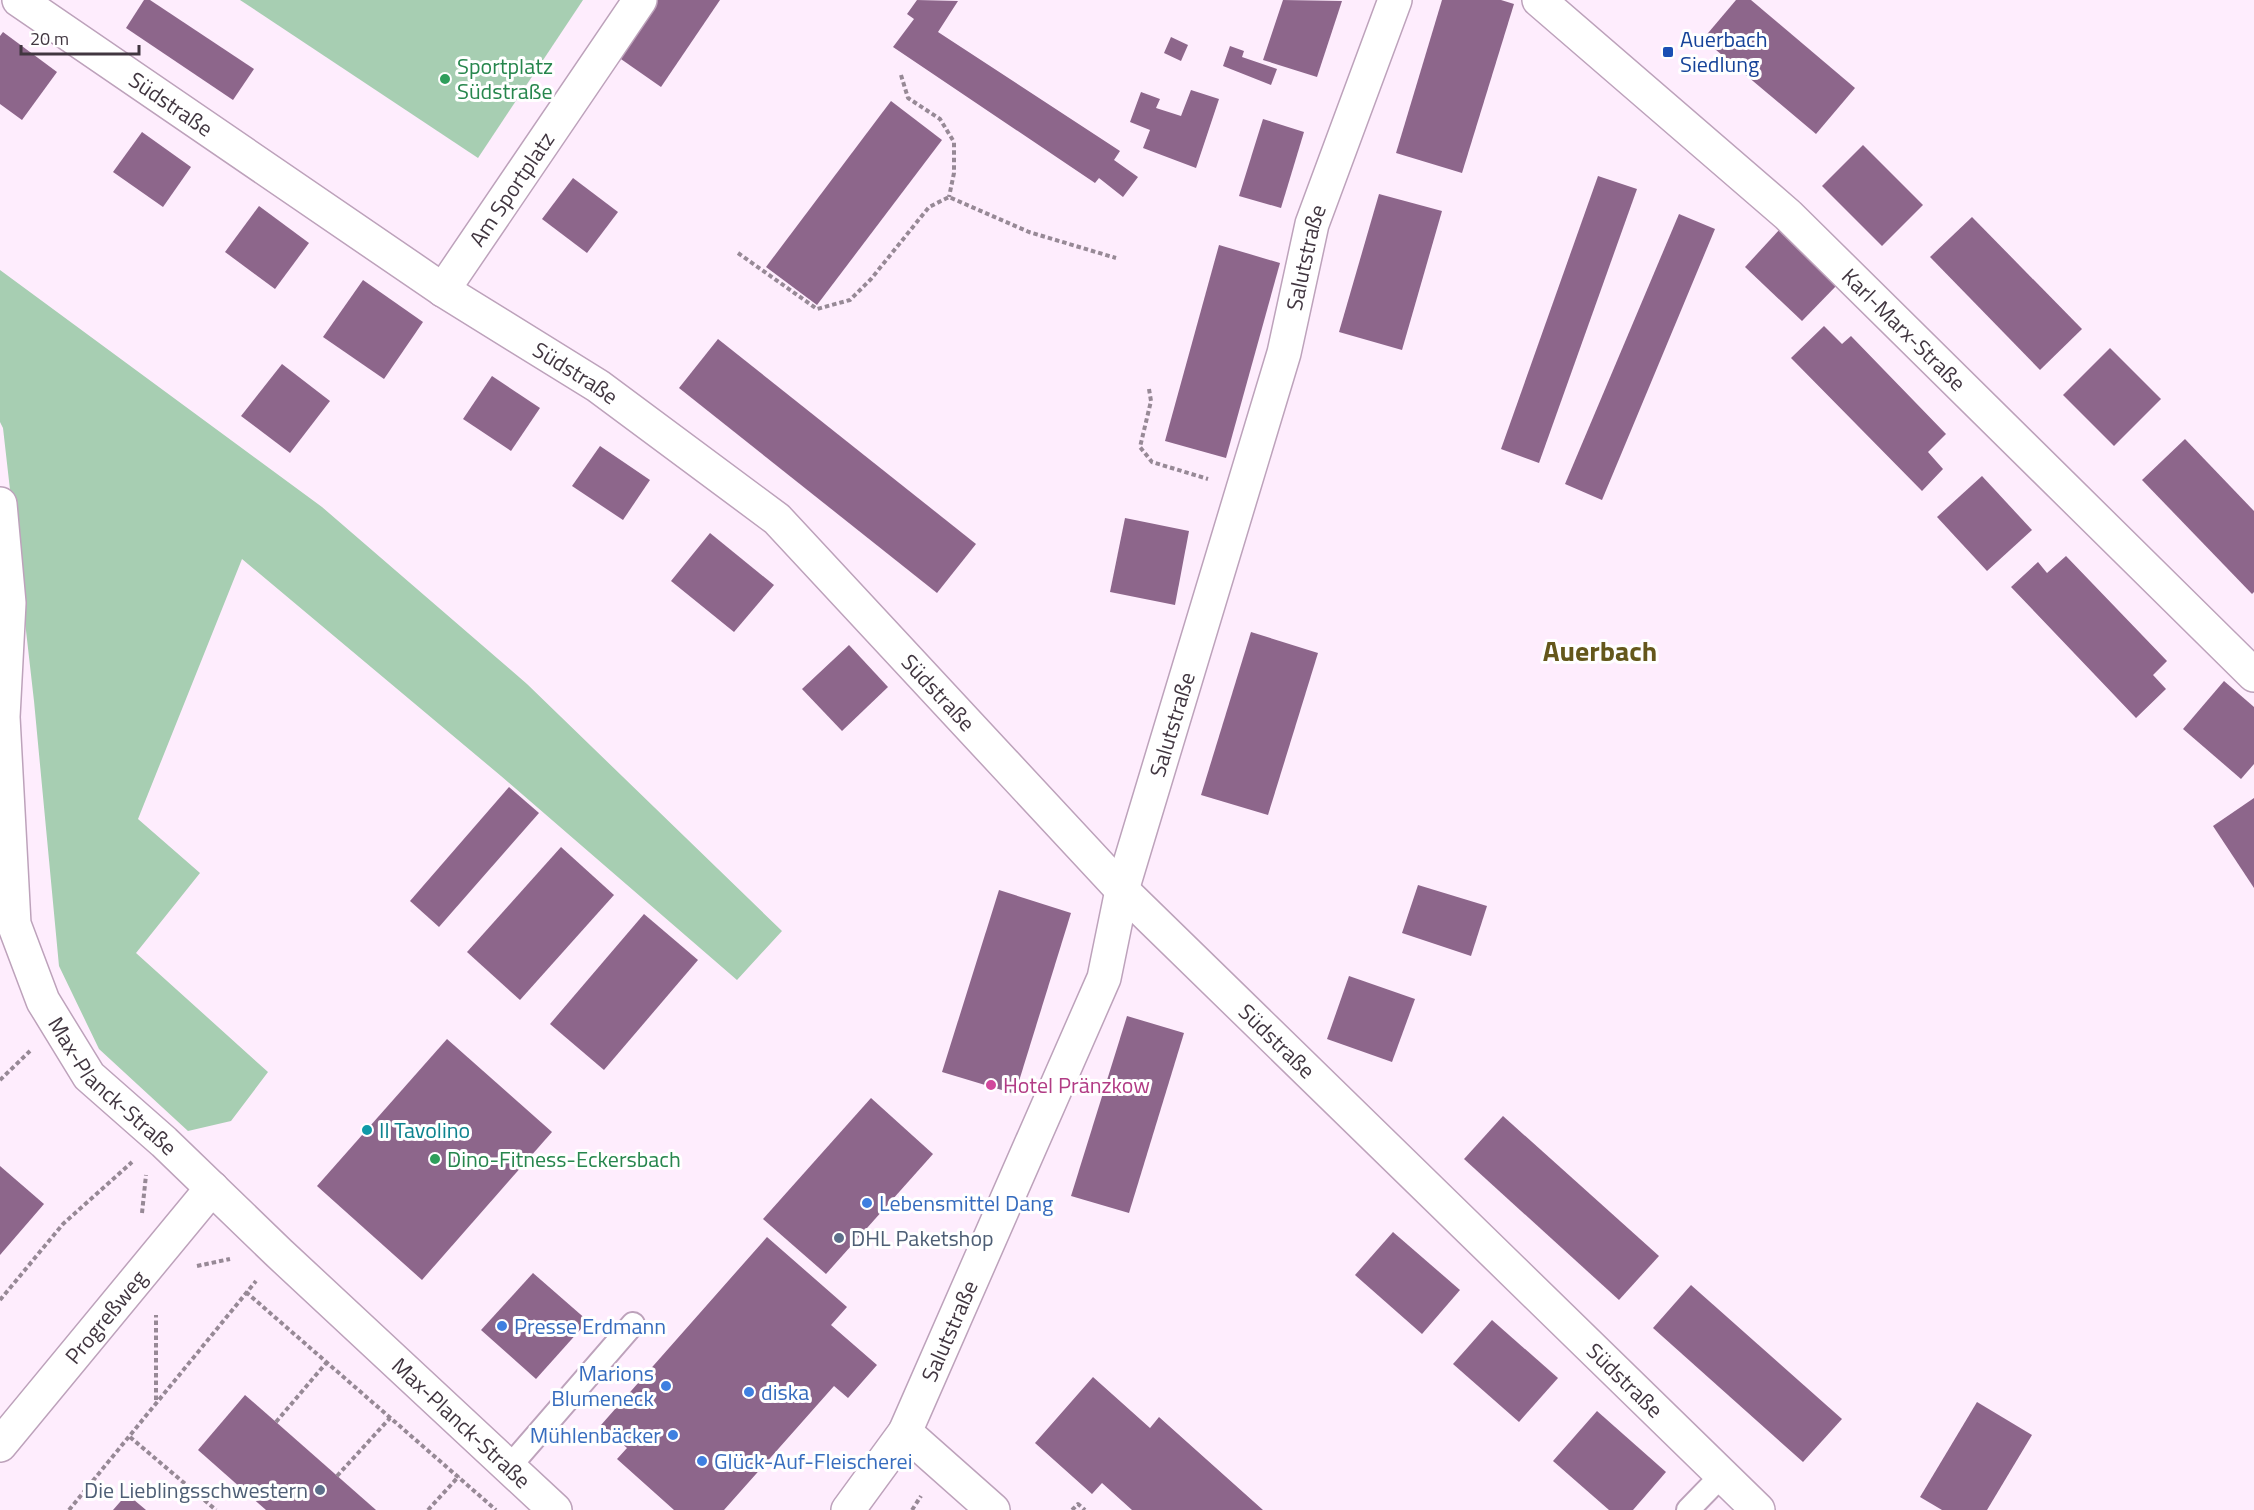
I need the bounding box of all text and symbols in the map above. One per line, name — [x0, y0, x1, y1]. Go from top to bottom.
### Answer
scale bar — [21, 18, 140, 56]
place label: Auerbach Siedlung — [1680, 22, 1768, 81]
text: 20 m — [30, 25, 69, 52]
marker: Auerbach Siedlung — [1661, 45, 1675, 59]
place label: Sportplatz Südstraße — [457, 49, 553, 108]
street label: Südstraße — [122, 63, 220, 145]
marker: Sportplatz Südstraße — [438, 72, 452, 86]
street label: Am Sportplatz — [460, 125, 563, 253]
street label: Salutstraße — [1277, 199, 1335, 314]
street label: Karl-Marx-Straße — [1834, 260, 1974, 399]
street label: Südstraße — [526, 333, 626, 413]
district label: Auerbach — [1543, 629, 1657, 672]
street label: Südstraße — [893, 646, 983, 739]
street label: Salutstraße — [1140, 668, 1204, 781]
street label: Südstraße — [1231, 995, 1323, 1087]
street label: Max-Planck-Straße — [39, 1010, 185, 1163]
place label: Hotel Pränzkow — [1003, 1068, 1150, 1102]
marker: Hotel Pränzkow — [984, 1078, 998, 1092]
place label: Il Tavolino — [379, 1113, 470, 1147]
marker: Il Tavolino — [360, 1123, 374, 1137]
place label: Dino-Fitness-Eckersbach — [447, 1142, 681, 1176]
marker: Dino-Fitness-Eckersbach — [428, 1152, 442, 1166]
place label: Lebensmittel Dang — [879, 1186, 1053, 1220]
marker: Lebensmittel Dang — [860, 1196, 874, 1210]
place label: DHL Paketshop — [851, 1221, 994, 1255]
marker: DHL Paketshop — [832, 1231, 846, 1245]
street label: Progreßweg — [56, 1262, 155, 1372]
street label: Salutstraße — [912, 1275, 987, 1387]
place label: Presse Erdmann — [514, 1309, 666, 1343]
marker: Presse Erdmann — [495, 1319, 509, 1333]
street label: Südstraße — [1579, 1335, 1671, 1426]
street label: Max-Planck-Straße — [384, 1349, 539, 1496]
place label: Marions Blumeneck — [551, 1356, 654, 1415]
place label: diska — [761, 1375, 809, 1409]
marker: Marions Blumeneck — [659, 1379, 673, 1393]
marker: diska — [742, 1385, 756, 1399]
place label: Mühlenbäcker — [530, 1418, 661, 1452]
marker: Mühlenbäcker — [666, 1428, 680, 1442]
place label: Glück-Auf-Fleischerei — [714, 1444, 913, 1478]
marker: Glück-Auf-Fleischerei — [695, 1454, 709, 1468]
place label: Die Lieblingsschwestern — [84, 1473, 308, 1507]
marker: Die Lieblingsschwestern — [313, 1483, 327, 1497]

